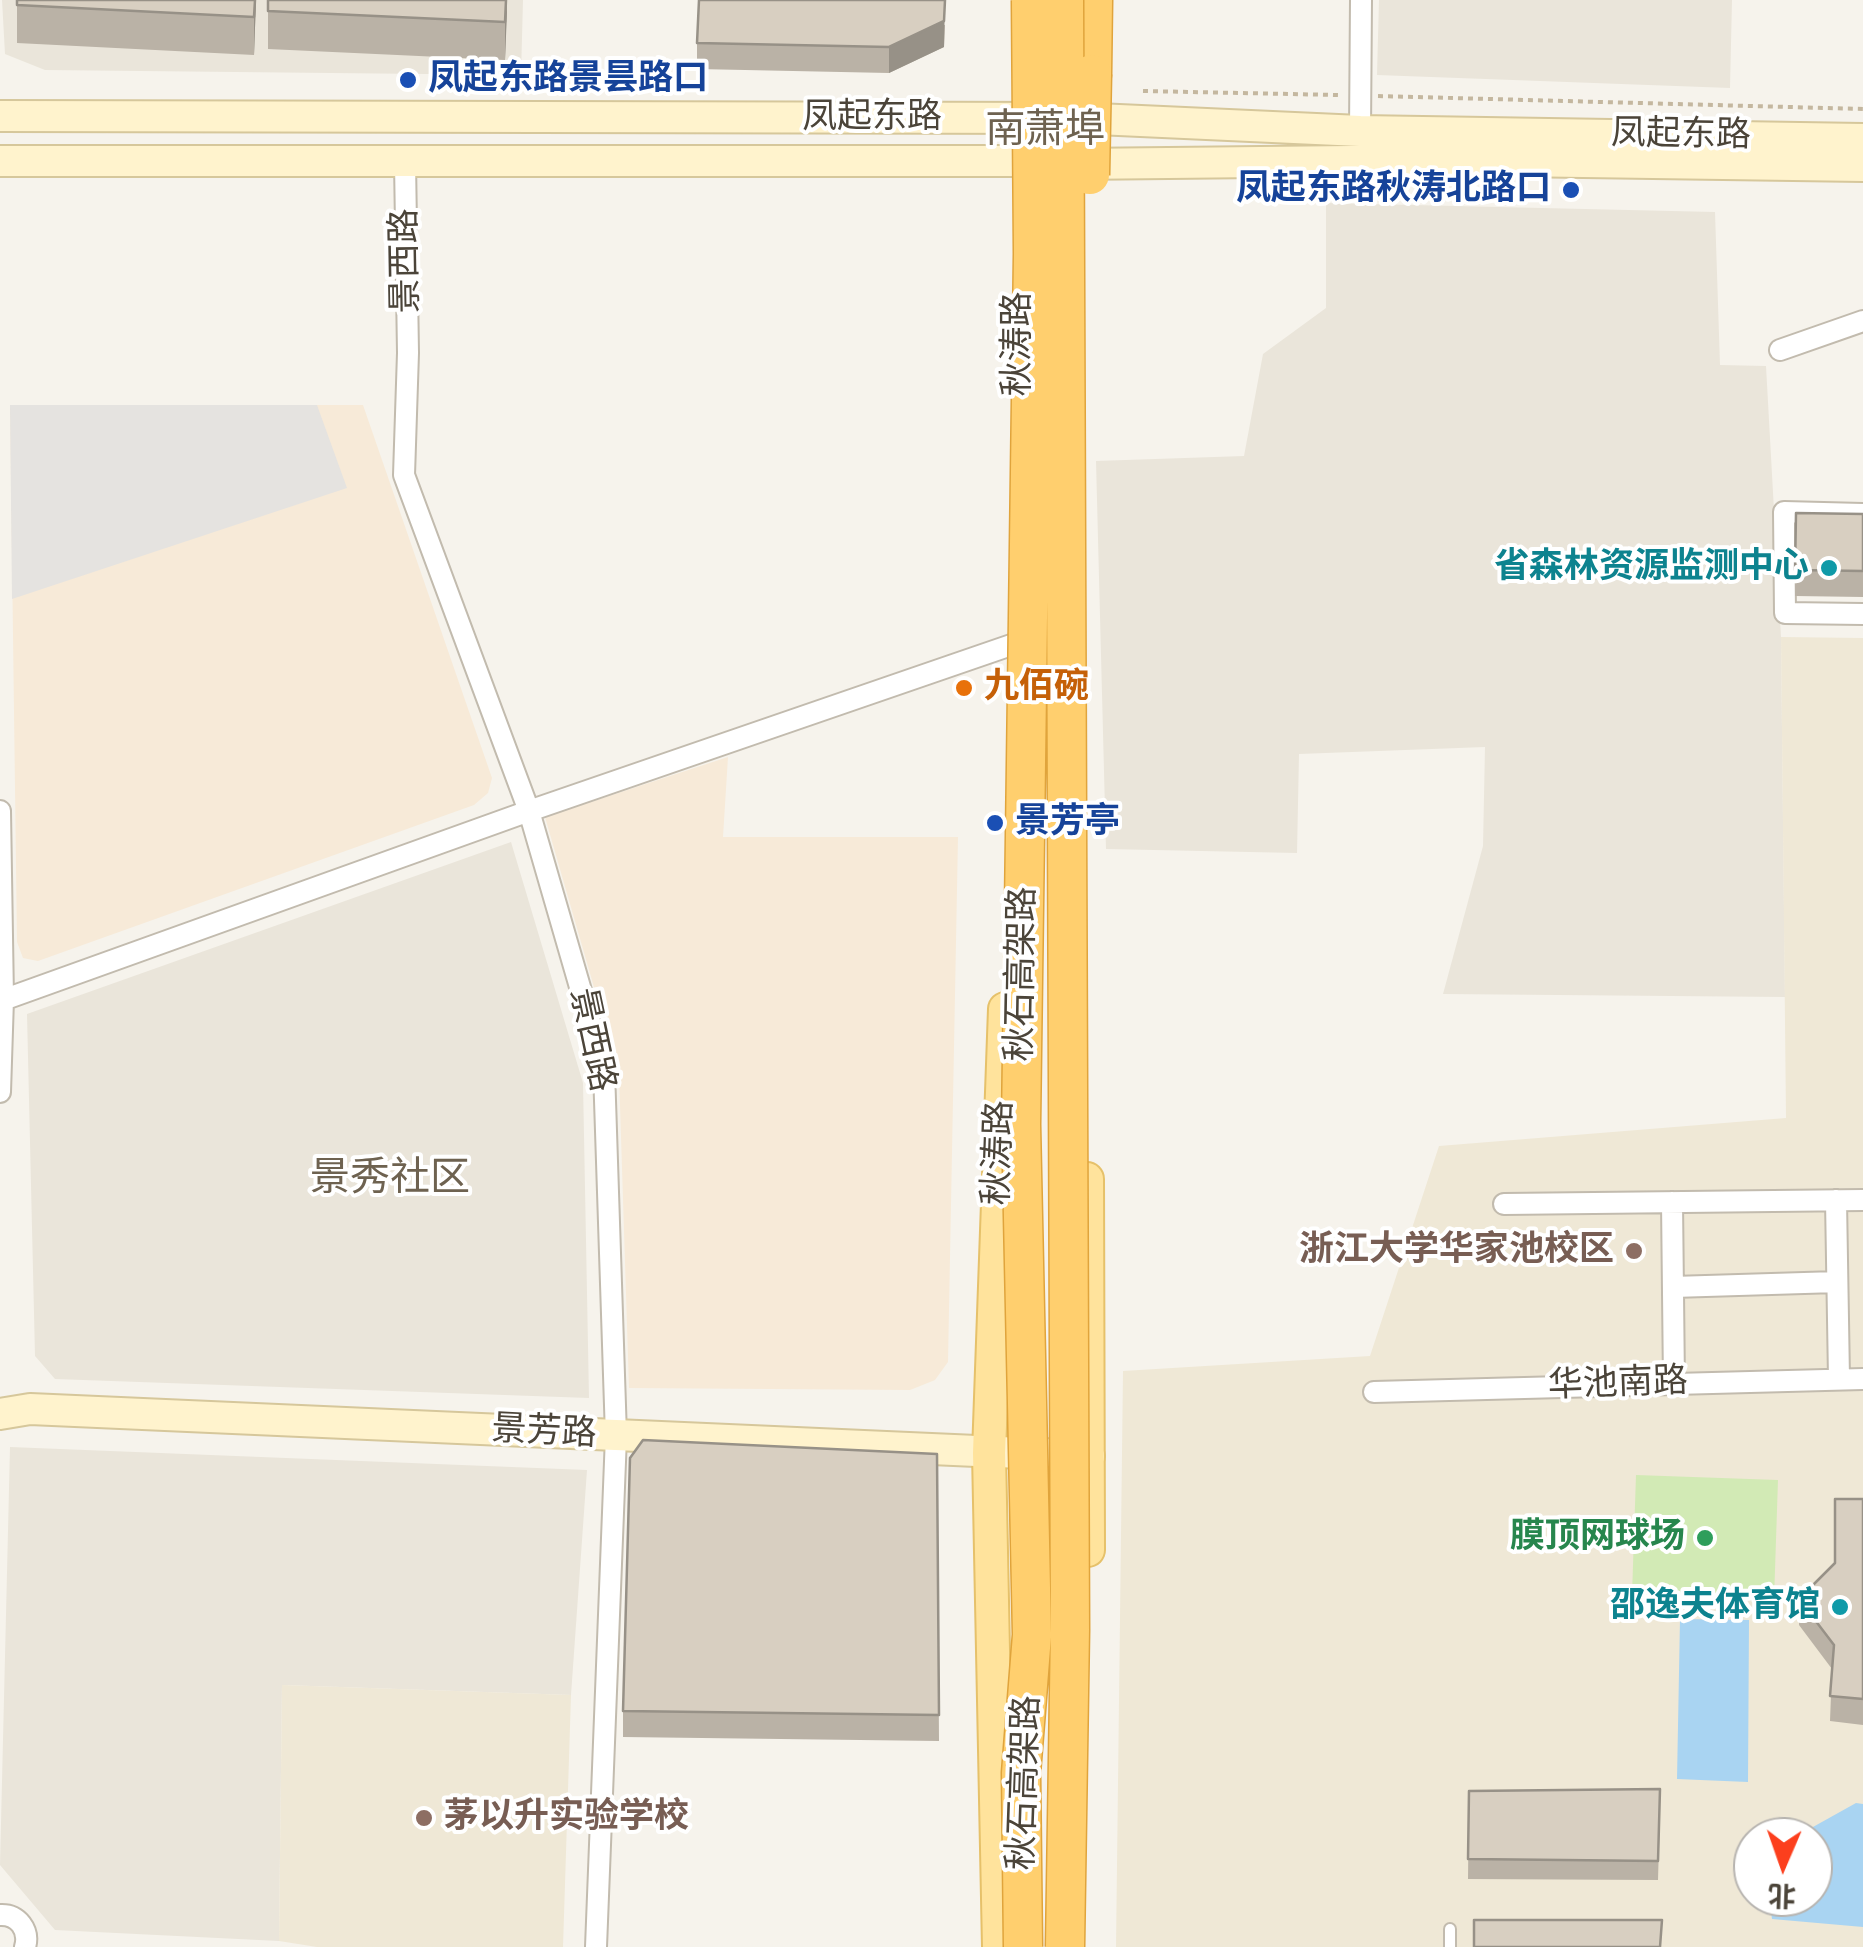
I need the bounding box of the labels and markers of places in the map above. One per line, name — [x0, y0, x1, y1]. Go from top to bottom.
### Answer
place label: 凤起东路景昙路口 — [428, 59, 708, 101]
marker: 凤起东路景昙路口 — [397, 69, 419, 91]
place label: 凤起东路秋涛北路口 — [1236, 169, 1551, 211]
marker: 凤起东路秋涛北路口 — [1560, 179, 1582, 201]
place label: 省森林资源监测中心 — [1494, 547, 1809, 589]
marker: 省森林资源监测中心 — [1818, 557, 1840, 579]
place label: 九佰碗 — [984, 667, 1089, 709]
marker: 九佰碗 — [953, 677, 975, 699]
place label: 景芳亭 — [1015, 802, 1120, 844]
marker: 景芳亭 — [984, 812, 1006, 834]
place label: 浙江大学华家池校区 — [1299, 1230, 1614, 1272]
marker: 浙江大学华家池校区 — [1623, 1240, 1645, 1262]
place label: 膜顶网球场 — [1510, 1517, 1685, 1559]
marker: 膜顶网球场 — [1694, 1527, 1716, 1549]
place label: 邵逸夫体育馆 — [1610, 1586, 1820, 1628]
marker: 邵逸夫体育馆 — [1829, 1596, 1851, 1618]
place label: 茅以升实验学校 — [444, 1797, 689, 1839]
marker: 茅以升实验学校 — [413, 1807, 435, 1829]

